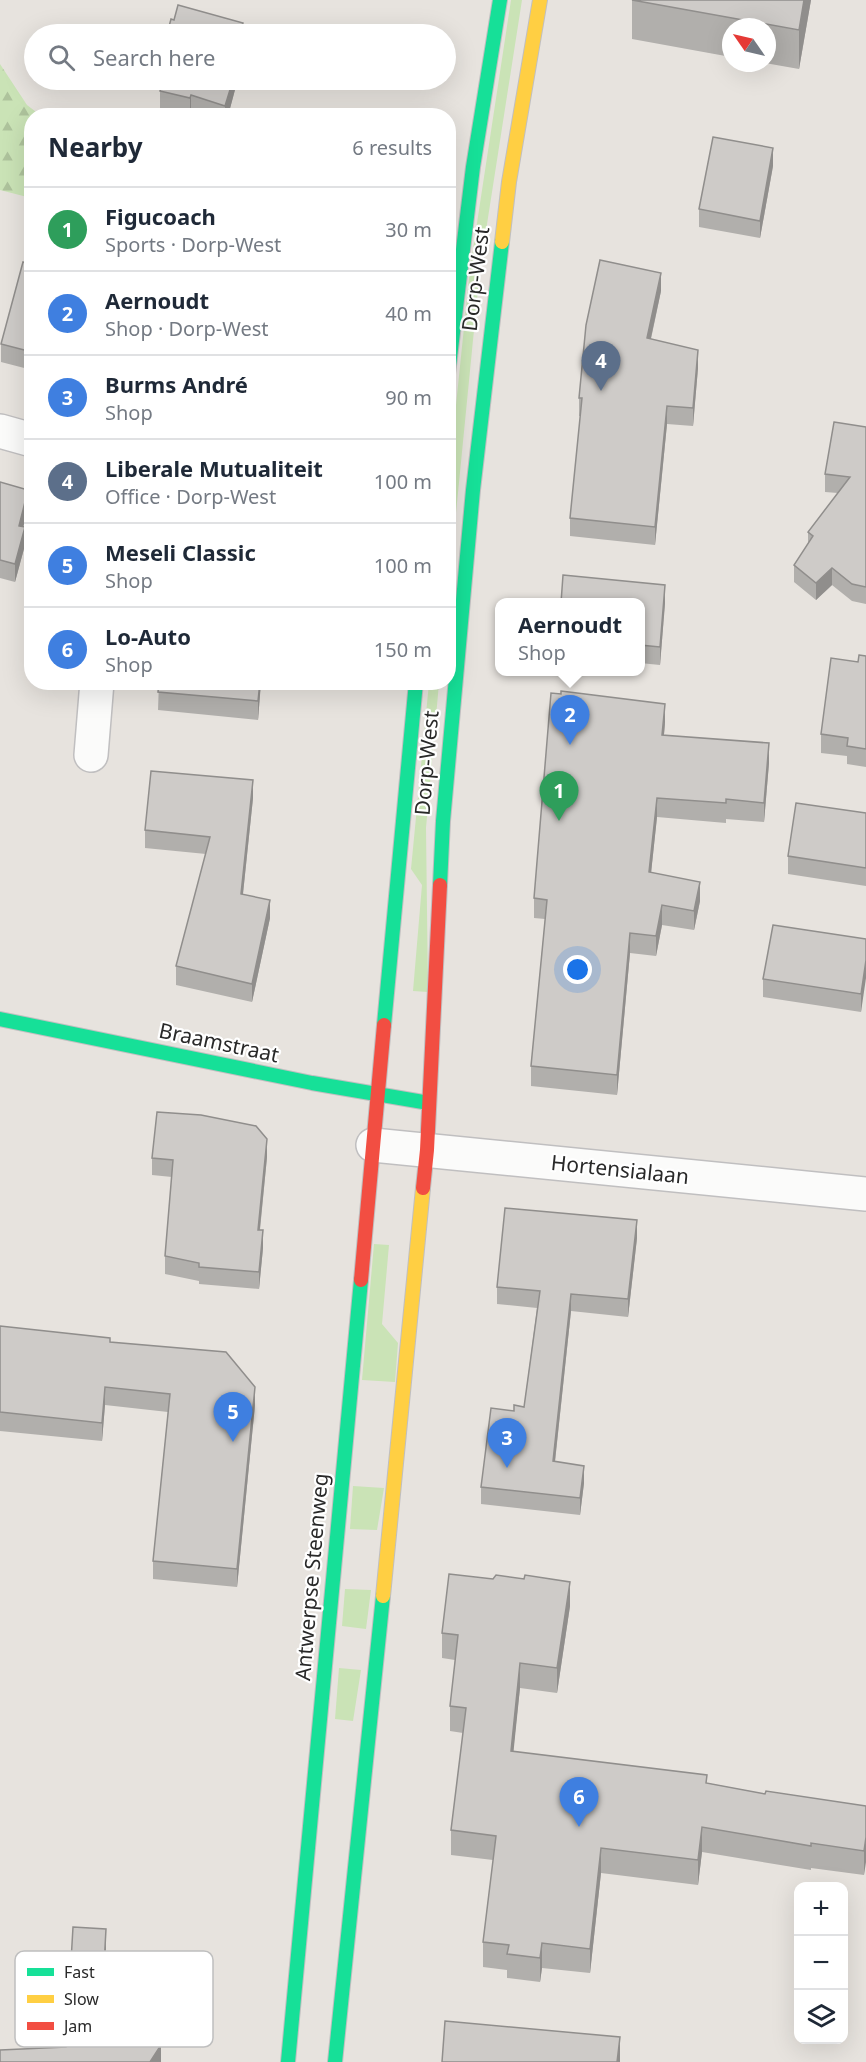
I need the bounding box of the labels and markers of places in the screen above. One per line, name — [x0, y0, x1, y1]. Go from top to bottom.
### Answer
pin: 4 — [582, 342, 620, 391]
pin: 2 — [550, 696, 590, 745]
pin: 1 — [540, 772, 578, 821]
pin: 5 — [214, 1392, 252, 1442]
pin: 3 — [488, 1418, 526, 1468]
pin: 6 — [560, 1778, 598, 1827]

